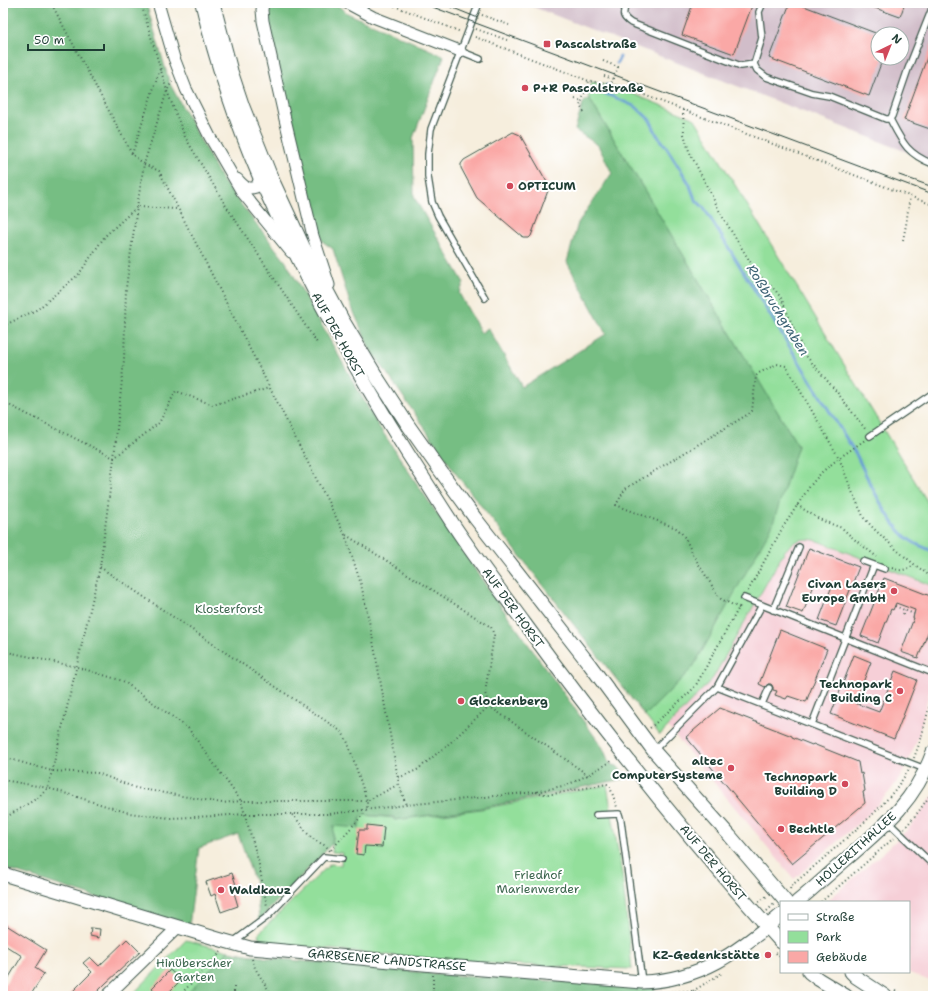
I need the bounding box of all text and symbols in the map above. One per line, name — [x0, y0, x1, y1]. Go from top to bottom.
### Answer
scale bar — [28, 26, 104, 52]
north arrow — [870, 26, 910, 66]
text: N — [888, 31, 905, 48]
text: 50 m — [34, 32, 64, 48]
place label: Pascalstraße — [555, 36, 637, 52]
marker: Pascalstraße — [542, 39, 552, 49]
place label: P+R Pascalstraße — [533, 80, 644, 96]
marker: P+R Pascalstraße — [520, 83, 530, 93]
place label: OPTICUM — [518, 178, 576, 194]
marker: OPTICUM — [505, 181, 515, 191]
water label: Roßbruchgraben — [743, 261, 813, 359]
street label: AUF DER HORST — [308, 290, 368, 381]
street label: AUF DER HORST — [479, 565, 548, 652]
place label: Civan Lasers Europe GmbH — [801, 576, 886, 606]
marker: Civan Lasers Europe GmbH — [889, 586, 899, 596]
park label: Klosterforst — [195, 601, 263, 617]
place label: Technopark Building C — [819, 676, 892, 706]
marker: Technopark Building C — [895, 686, 905, 696]
place label: Glockenberg — [469, 693, 548, 709]
marker: Glockenberg — [456, 696, 466, 706]
place label: altec ComputerSysteme — [612, 753, 723, 783]
marker: altec ComputerSysteme — [726, 763, 736, 773]
place label: Technopark Building D — [764, 769, 837, 799]
marker: Technopark Building D — [840, 779, 850, 789]
street label: HOLLERITHALLEE — [812, 808, 900, 890]
street label: AUF DER HORST — [676, 821, 750, 905]
place label: Bechtle — [789, 821, 835, 837]
marker: Bechtle — [776, 824, 786, 834]
park label: Friedhof Marienwerder — [497, 867, 580, 897]
place label: Waldkauz — [229, 882, 291, 898]
marker: Waldkauz — [216, 885, 226, 895]
legend — [780, 901, 910, 973]
text: Straße — [816, 909, 855, 925]
text: Park — [816, 929, 842, 945]
street label: GARBSENER LANDSTRASSE — [307, 945, 467, 975]
place label: KZ-Gedenkstätte — [653, 947, 760, 963]
text: Gebäude — [816, 949, 867, 965]
marker: KZ-Gedenkstätte — [763, 950, 773, 960]
park label: Hinüberscher Garten — [156, 955, 232, 985]

